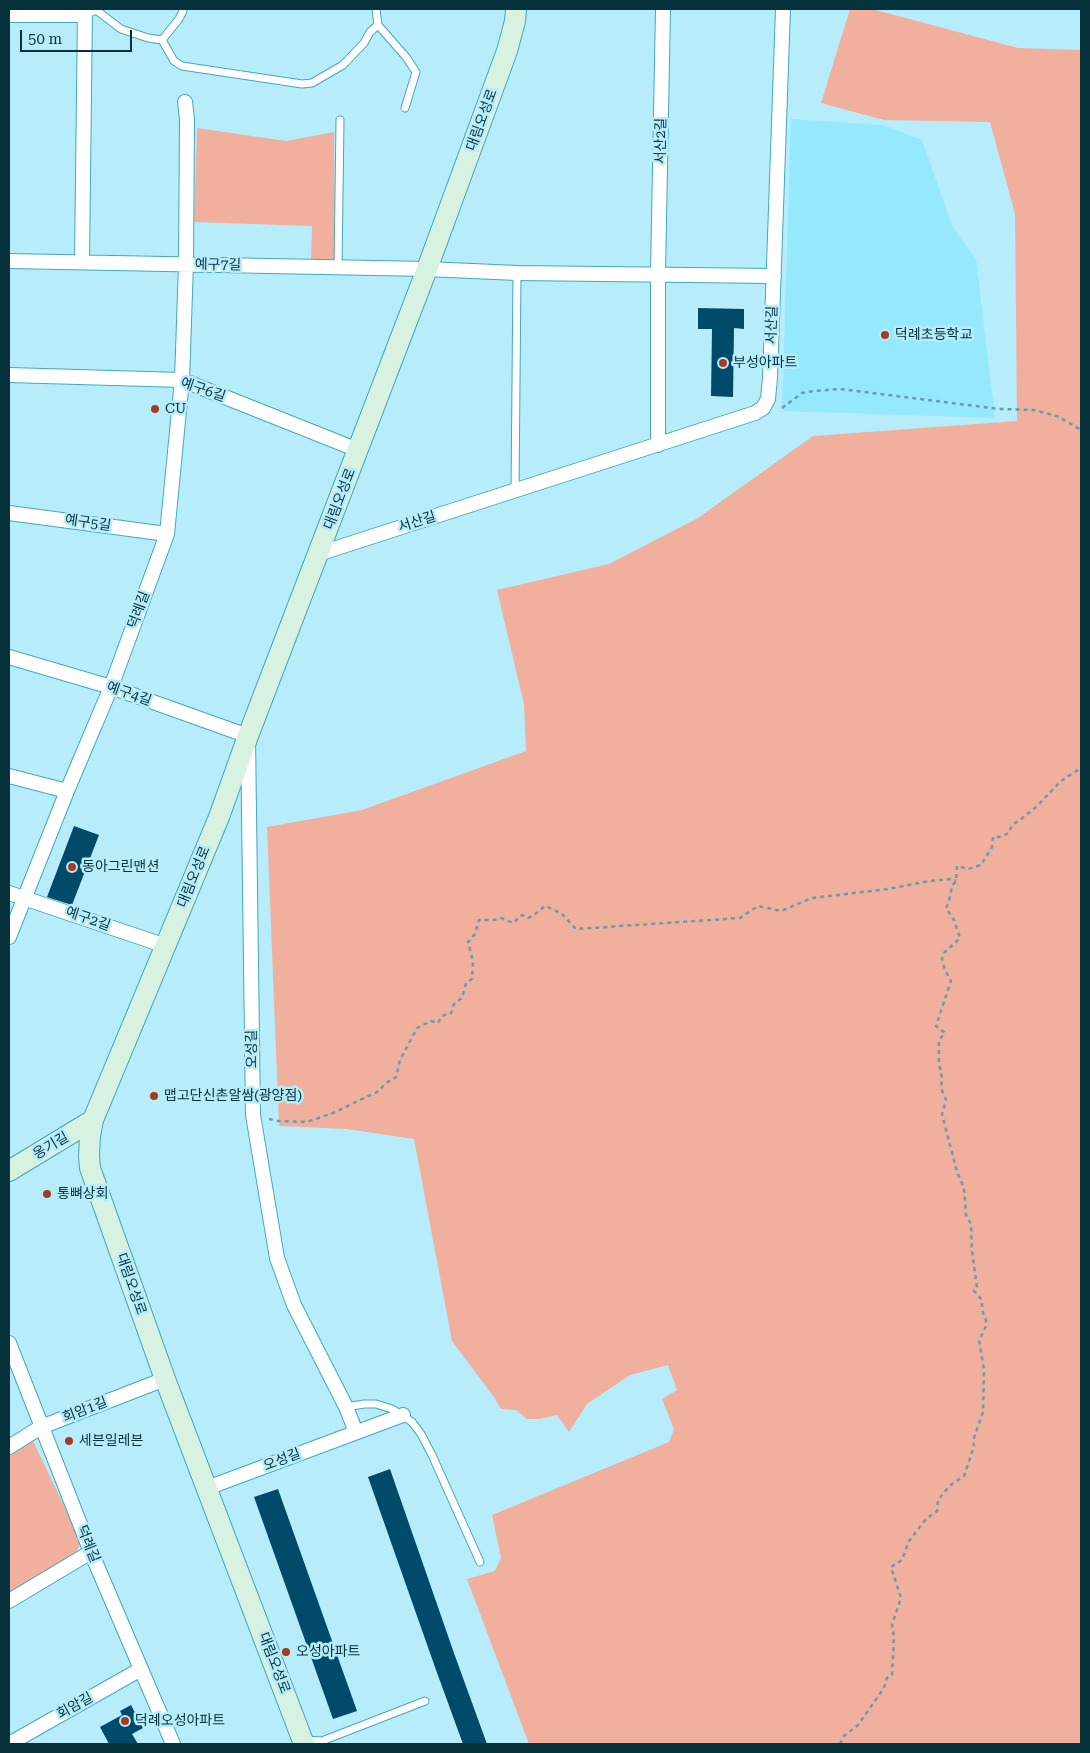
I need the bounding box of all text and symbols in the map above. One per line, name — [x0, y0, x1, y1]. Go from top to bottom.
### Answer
scale bar — [22, 20, 135, 52]
text: 50 m — [28, 30, 62, 48]
street label: 대림오성로 — [463, 87, 501, 153]
street label: 서산2길 — [652, 118, 670, 164]
street label: 예구7길 — [195, 256, 241, 274]
street label: 서산길 — [763, 305, 781, 345]
place label: 덕례초등학교 — [895, 327, 972, 343]
marker: 덕례초등학교 — [879, 329, 891, 341]
place label: 부성아파트 — [733, 355, 797, 371]
marker: 부성아파트 — [717, 357, 729, 369]
street label: 예구6길 — [178, 374, 228, 406]
place label: CU — [165, 401, 186, 417]
marker: CU — [149, 403, 161, 415]
street label: 대림오성로 — [321, 466, 359, 532]
street label: 서산길 — [396, 508, 438, 536]
street label: 예구5길 — [64, 511, 112, 535]
street label: 덕례길 — [124, 589, 154, 631]
street label: 예구4길 — [104, 678, 154, 710]
street label: 대림오성로 — [174, 844, 214, 910]
place label: 동아그린맨션 — [82, 859, 159, 875]
marker: 동아그린맨션 — [66, 861, 78, 873]
street label: 예구2길 — [63, 903, 113, 935]
street label: 오성길 — [243, 1030, 261, 1068]
place label: 맵고단신촌알쌈(광양점) — [164, 1088, 302, 1104]
marker: 맵고단신촌알쌈(광양점) — [148, 1090, 160, 1102]
street label: 옹기길 — [30, 1129, 72, 1163]
place label: 통뼈상회 — [57, 1186, 109, 1202]
marker: 통뼈상회 — [41, 1188, 53, 1200]
street label: 대림오성로 — [113, 1251, 149, 1317]
street label: 회암1길 — [60, 1394, 110, 1426]
place label: 세븐일레븐 — [79, 1433, 143, 1449]
marker: 세븐일레븐 — [63, 1435, 75, 1447]
street label: 오성길 — [261, 1445, 303, 1475]
street label: 덕례길 — [73, 1523, 103, 1565]
street label: 대림오성로 — [255, 1630, 293, 1696]
place label: 오성아파트 — [296, 1644, 360, 1660]
marker: 오성아파트 — [280, 1646, 292, 1658]
street label: 회암길 — [54, 1689, 96, 1723]
place label: 덕례오성아파트 — [135, 1713, 225, 1729]
marker: 덕례오성아파트 — [119, 1715, 131, 1727]

